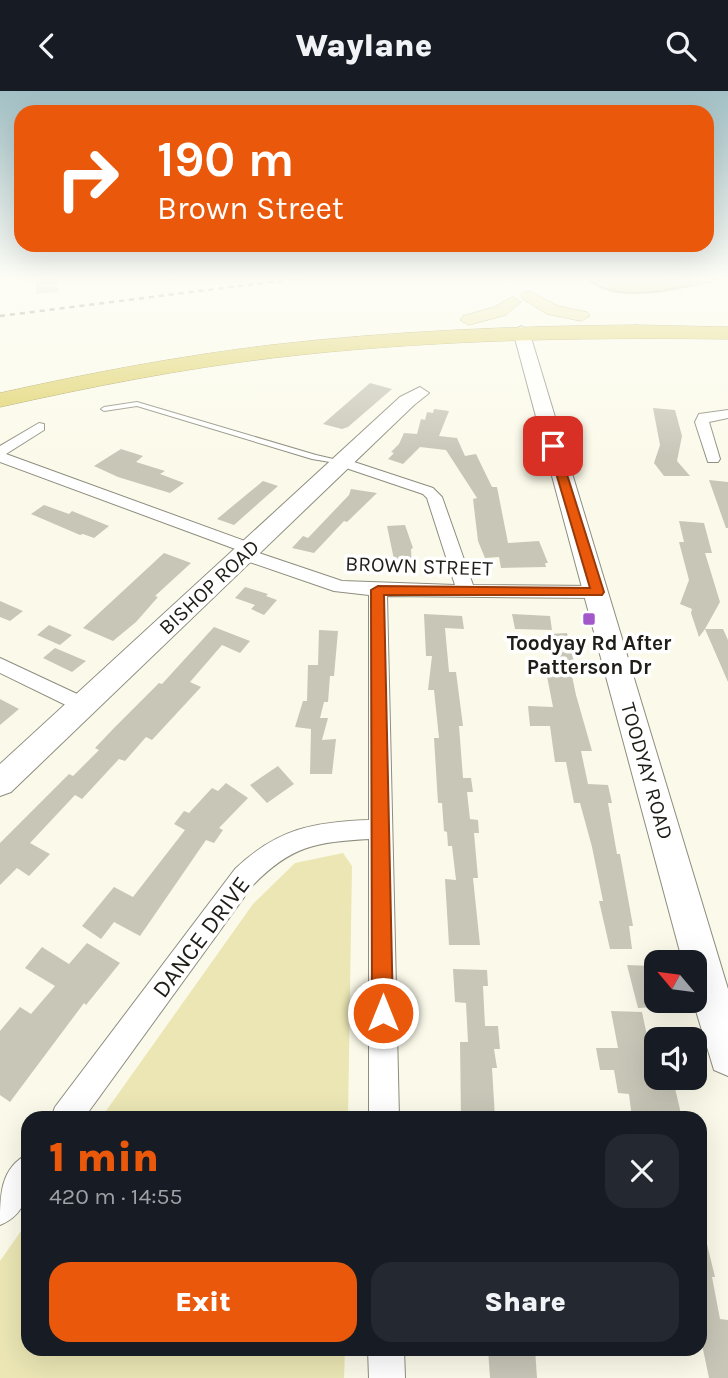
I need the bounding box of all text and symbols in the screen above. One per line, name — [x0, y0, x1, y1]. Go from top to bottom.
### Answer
icon: back — [28, 27, 66, 65]
text: Waylane — [296, 27, 432, 64]
icon: search — [662, 27, 700, 65]
text: 190 m — [157, 131, 294, 188]
icon: right — [42, 133, 133, 224]
text: Brown Street — [157, 190, 344, 227]
pin — [523, 416, 583, 476]
icon: arrive — [534, 427, 572, 465]
street label: BISHOP ROAD — [154, 535, 264, 639]
street label: BROWN STREET — [345, 551, 494, 581]
marker: Toodyay Rd After Patterson Dr — [581, 611, 597, 627]
place label: Toodyay Rd After Patterson Dr — [507, 631, 672, 679]
street label: TOODYAY ROAD — [616, 700, 678, 842]
street label: DANCE DRIVE — [146, 871, 256, 1003]
north arrow — [644, 950, 707, 1013]
map controls — [644, 950, 707, 1090]
position arrow — [346, 976, 420, 1050]
button: sound — [644, 1027, 707, 1090]
text: 1 min — [49, 1132, 159, 1182]
button: close — [605, 1134, 679, 1208]
text: 420 m · 14:55 — [49, 1183, 183, 1210]
button: Exit — [49, 1262, 357, 1342]
button: Share — [371, 1262, 679, 1342]

